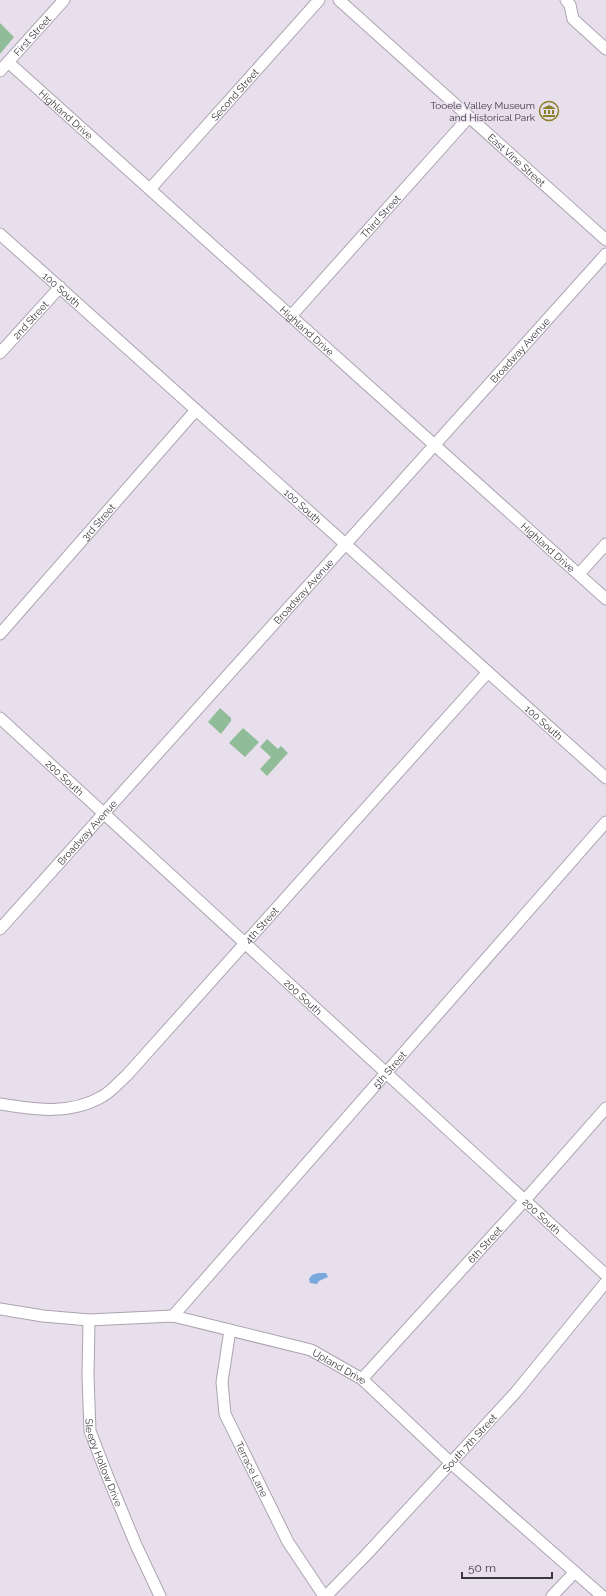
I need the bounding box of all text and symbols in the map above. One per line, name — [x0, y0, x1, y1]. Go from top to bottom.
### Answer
street label: First Street — [12, 13, 54, 58]
street label: Second Street — [209, 66, 261, 123]
street label: Highland Drive — [37, 88, 95, 141]
place label: Tooele Valley Museum and Historical Park — [430, 100, 536, 123]
museum icon: Tooele Valley Museum and Historical Park — [538, 100, 560, 122]
street label: East Vine Street — [486, 132, 548, 189]
street label: Third Street — [359, 192, 403, 240]
street label: 100 South — [41, 270, 82, 309]
street label: 2nd Street — [11, 298, 51, 341]
street label: Highland Drive — [278, 304, 336, 358]
street label: Broadway Avenue — [488, 316, 552, 385]
street label: 100 South — [282, 487, 324, 526]
street label: 3rd Street — [79, 501, 118, 543]
street label: Highland Drive — [519, 521, 577, 574]
street label: Broadway Avenue — [272, 557, 336, 626]
street label: 100 South — [523, 703, 565, 742]
street label: 200 South — [43, 758, 86, 798]
street label: Broadway Avenue — [55, 798, 119, 867]
street label: 4th Street — [243, 904, 281, 946]
street label: 200 South — [282, 977, 324, 1017]
street label: 5th Street — [371, 1049, 409, 1090]
street label: 200 South — [520, 1196, 563, 1237]
street label: 6th Street — [466, 1224, 505, 1265]
street label: Upland Drive — [311, 1347, 369, 1387]
street label: South 7th Street — [440, 1411, 500, 1474]
street label: Sleepy Hollow Drive — [84, 1418, 124, 1508]
street label: Terrace Lane — [233, 1440, 270, 1499]
scale bar — [462, 1554, 552, 1580]
text: 50 m — [468, 1561, 496, 1575]

